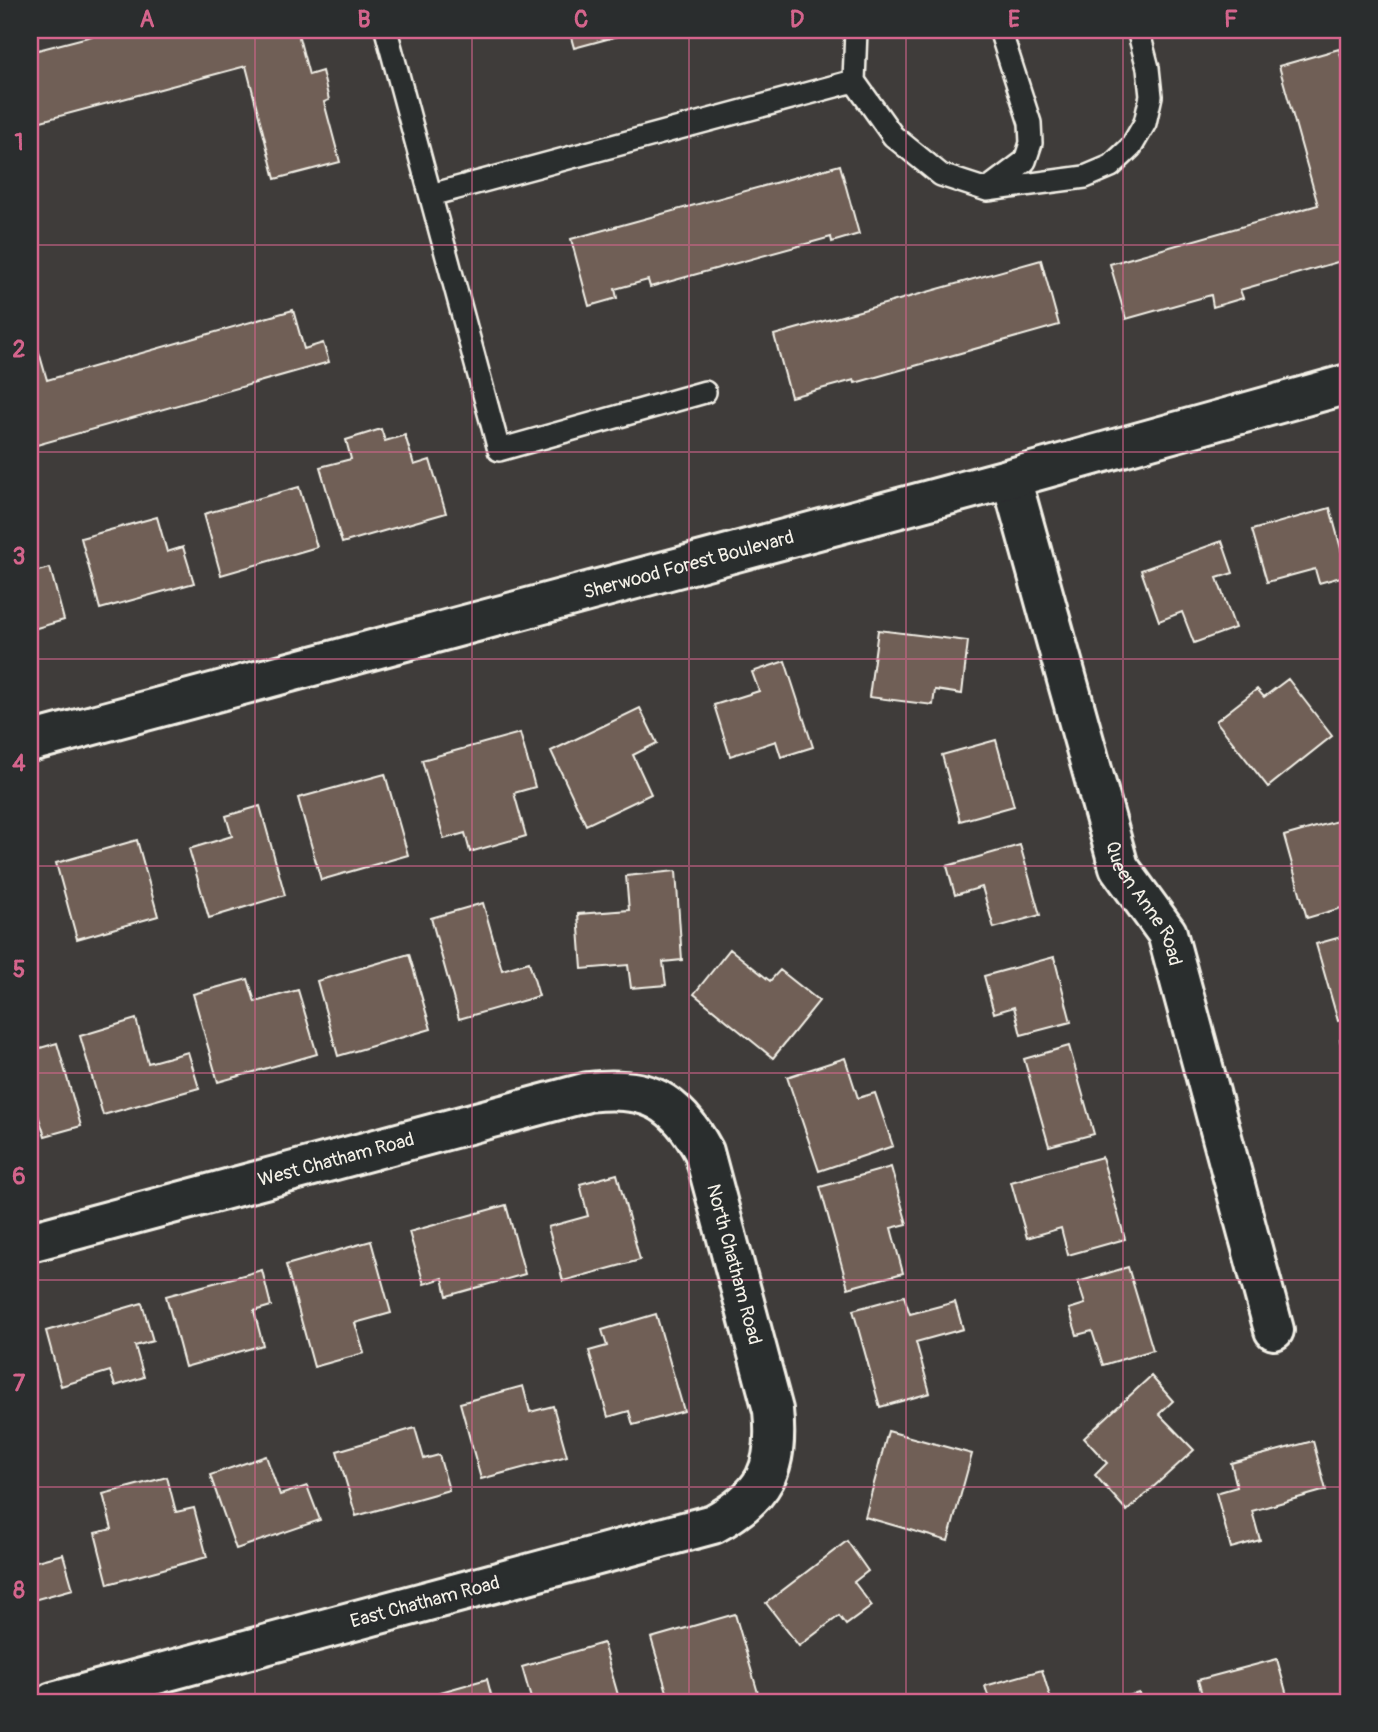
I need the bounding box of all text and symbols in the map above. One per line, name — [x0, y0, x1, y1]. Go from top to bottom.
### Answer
text: A — [140, 5, 155, 34]
text: B — [357, 5, 371, 34]
text: C — [574, 5, 588, 34]
text: D — [790, 5, 804, 34]
text: E — [1008, 5, 1020, 34]
text: F — [1224, 5, 1238, 34]
text: 1 — [15, 128, 24, 157]
text: 2 — [13, 335, 26, 364]
street label: Sherwood Forest Boulevard — [581, 525, 797, 605]
text: 3 — [13, 542, 25, 571]
text: 4 — [12, 749, 26, 778]
street label: Queen Anne Road — [1100, 838, 1187, 968]
text: 5 — [13, 955, 25, 984]
street label: West Chatham Road — [255, 1127, 417, 1192]
text: 6 — [12, 1162, 26, 1191]
street label: North Chatham Road — [701, 1181, 767, 1347]
text: 7 — [13, 1369, 26, 1398]
street label: East Chatham Road — [348, 1571, 502, 1633]
text: 8 — [13, 1576, 25, 1605]

